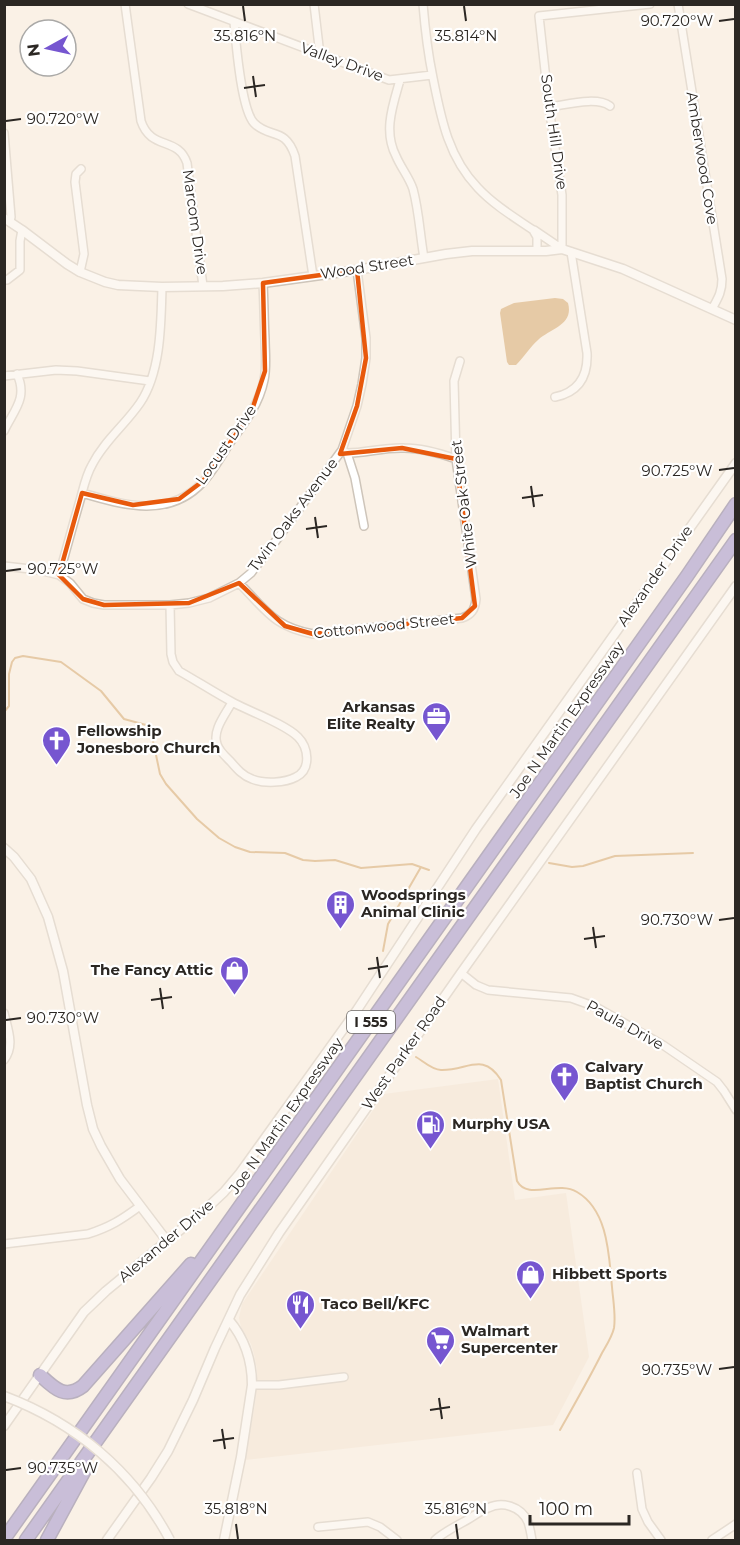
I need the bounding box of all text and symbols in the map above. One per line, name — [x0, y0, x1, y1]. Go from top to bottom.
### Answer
text: 90.720°W — [641, 11, 714, 30]
north arrow — [18, 18, 78, 78]
text: 35.816°N — [214, 26, 276, 45]
text: 35.814°N — [434, 26, 498, 45]
street label: Valley Drive — [298, 38, 386, 85]
text: N — [23, 42, 44, 58]
street label: South Hill Drive — [537, 73, 572, 191]
street label: Amberwood Cove — [683, 90, 722, 226]
text: 90.720°W — [27, 109, 100, 128]
street label: Marcom Drive — [179, 168, 212, 276]
street label: Wood Street — [319, 250, 415, 283]
street label: Locust Drive — [191, 401, 260, 488]
street label: White Oak Street — [446, 439, 481, 569]
street label: Twin Oaks Avenue — [244, 454, 342, 575]
text: 90.725°W — [642, 461, 713, 480]
street label: Alexander Drive — [613, 522, 696, 630]
text: 90.725°W — [28, 559, 99, 578]
street label: Cottonwood Street — [312, 609, 456, 642]
street label: Joe N Martin Expressway — [505, 637, 628, 802]
place label: Arkansas Elite Realty — [327, 697, 416, 733]
office icon: Arkansas Elite Realty — [420, 700, 452, 742]
place label: Fellowship Jonesboro Church — [76, 721, 220, 757]
church icon: Fellowship Jonesboro Church — [40, 724, 72, 766]
place label: Woodsprings Animal Clinic — [360, 885, 466, 921]
building icon: Woodsprings Animal Clinic — [324, 888, 356, 930]
text: 90.730°W — [641, 910, 714, 929]
shop icon: The Fancy Attic — [218, 954, 250, 996]
place label: The Fancy Attic — [91, 960, 213, 979]
street label: West Parker Road — [357, 992, 450, 1113]
street label: Paula Drive — [583, 996, 667, 1054]
text: 90.730°W — [27, 1008, 100, 1027]
road number: I 555 — [347, 1011, 395, 1033]
street label: Joe N Martin Expressway — [224, 1033, 347, 1198]
place label: Calvary Baptist Church — [585, 1057, 703, 1093]
church icon: Calvary Baptist Church — [548, 1060, 580, 1102]
fuel station icon: Murphy USA — [415, 1108, 447, 1150]
place label: Murphy USA — [452, 1114, 550, 1133]
street label: Alexander Drive — [114, 1195, 217, 1286]
shop icon: Hibbett Sports — [515, 1258, 547, 1300]
place label: Hibbett Sports — [552, 1264, 667, 1283]
restaurant icon: Taco Bell/KFC — [284, 1288, 316, 1330]
place label: Taco Bell/KFC — [321, 1294, 429, 1313]
place label: Walmart Supercenter — [461, 1321, 558, 1357]
supermarket icon: Walmart Supercenter — [424, 1324, 456, 1366]
text: 90.735°W — [642, 1360, 713, 1379]
text: 90.735°W — [28, 1458, 99, 1477]
scale bar — [530, 1488, 629, 1526]
text: 100 m — [539, 1498, 593, 1520]
text: 35.818°N — [204, 1499, 268, 1518]
text: 35.816°N — [425, 1499, 487, 1518]

